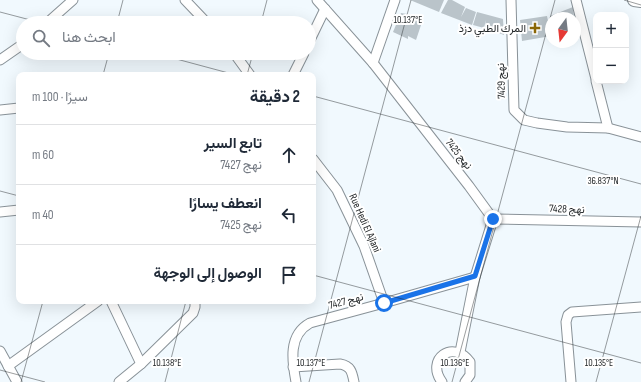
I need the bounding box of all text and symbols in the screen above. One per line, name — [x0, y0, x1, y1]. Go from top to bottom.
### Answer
north arrow — [545, 12, 581, 48]
map controls — [593, 12, 629, 84]
button: + — [593, 12, 629, 48]
text: 10.137°E — [394, 14, 422, 26]
search box — [16, 16, 316, 60]
place label: المرك الطبي دزذ — [459, 22, 526, 38]
marker: المرك الطبي دزذ — [529, 22, 541, 34]
icon: search — [30, 27, 52, 49]
text: ابحث هنا — [62, 28, 116, 47]
button: − — [593, 48, 629, 84]
street label: نهج 7429 — [494, 63, 509, 99]
text: 2 دقيقة — [250, 87, 300, 107]
text: سيرًا · 100 m — [32, 89, 88, 105]
text: تابع السير — [204, 134, 262, 153]
street label: نهج 7425 — [442, 136, 475, 173]
icon: ahead — [278, 144, 300, 166]
text: 60 m — [32, 147, 54, 163]
text: نهج 7427 — [220, 157, 262, 173]
text: 36.837°N — [587, 175, 619, 187]
street label: Rue Hedi El Ajlani — [346, 192, 384, 254]
text: انعطف يسارًا — [189, 194, 262, 213]
street label: نهج 7428 — [549, 202, 585, 217]
icon: left — [278, 204, 300, 226]
text: 40 m — [32, 207, 54, 223]
route end — [484, 210, 502, 228]
text: نهج 7425 — [220, 217, 262, 233]
text: الوصول إلى الوجهة — [154, 264, 262, 283]
icon: arrive — [278, 264, 300, 286]
street label: نهج 7427 — [327, 290, 365, 313]
route start — [375, 294, 393, 312]
text: 10.138°E — [153, 357, 181, 369]
text: 10.137°E — [297, 357, 325, 369]
text: 10.136°E — [441, 357, 469, 369]
text: 10.135°E — [585, 357, 613, 369]

